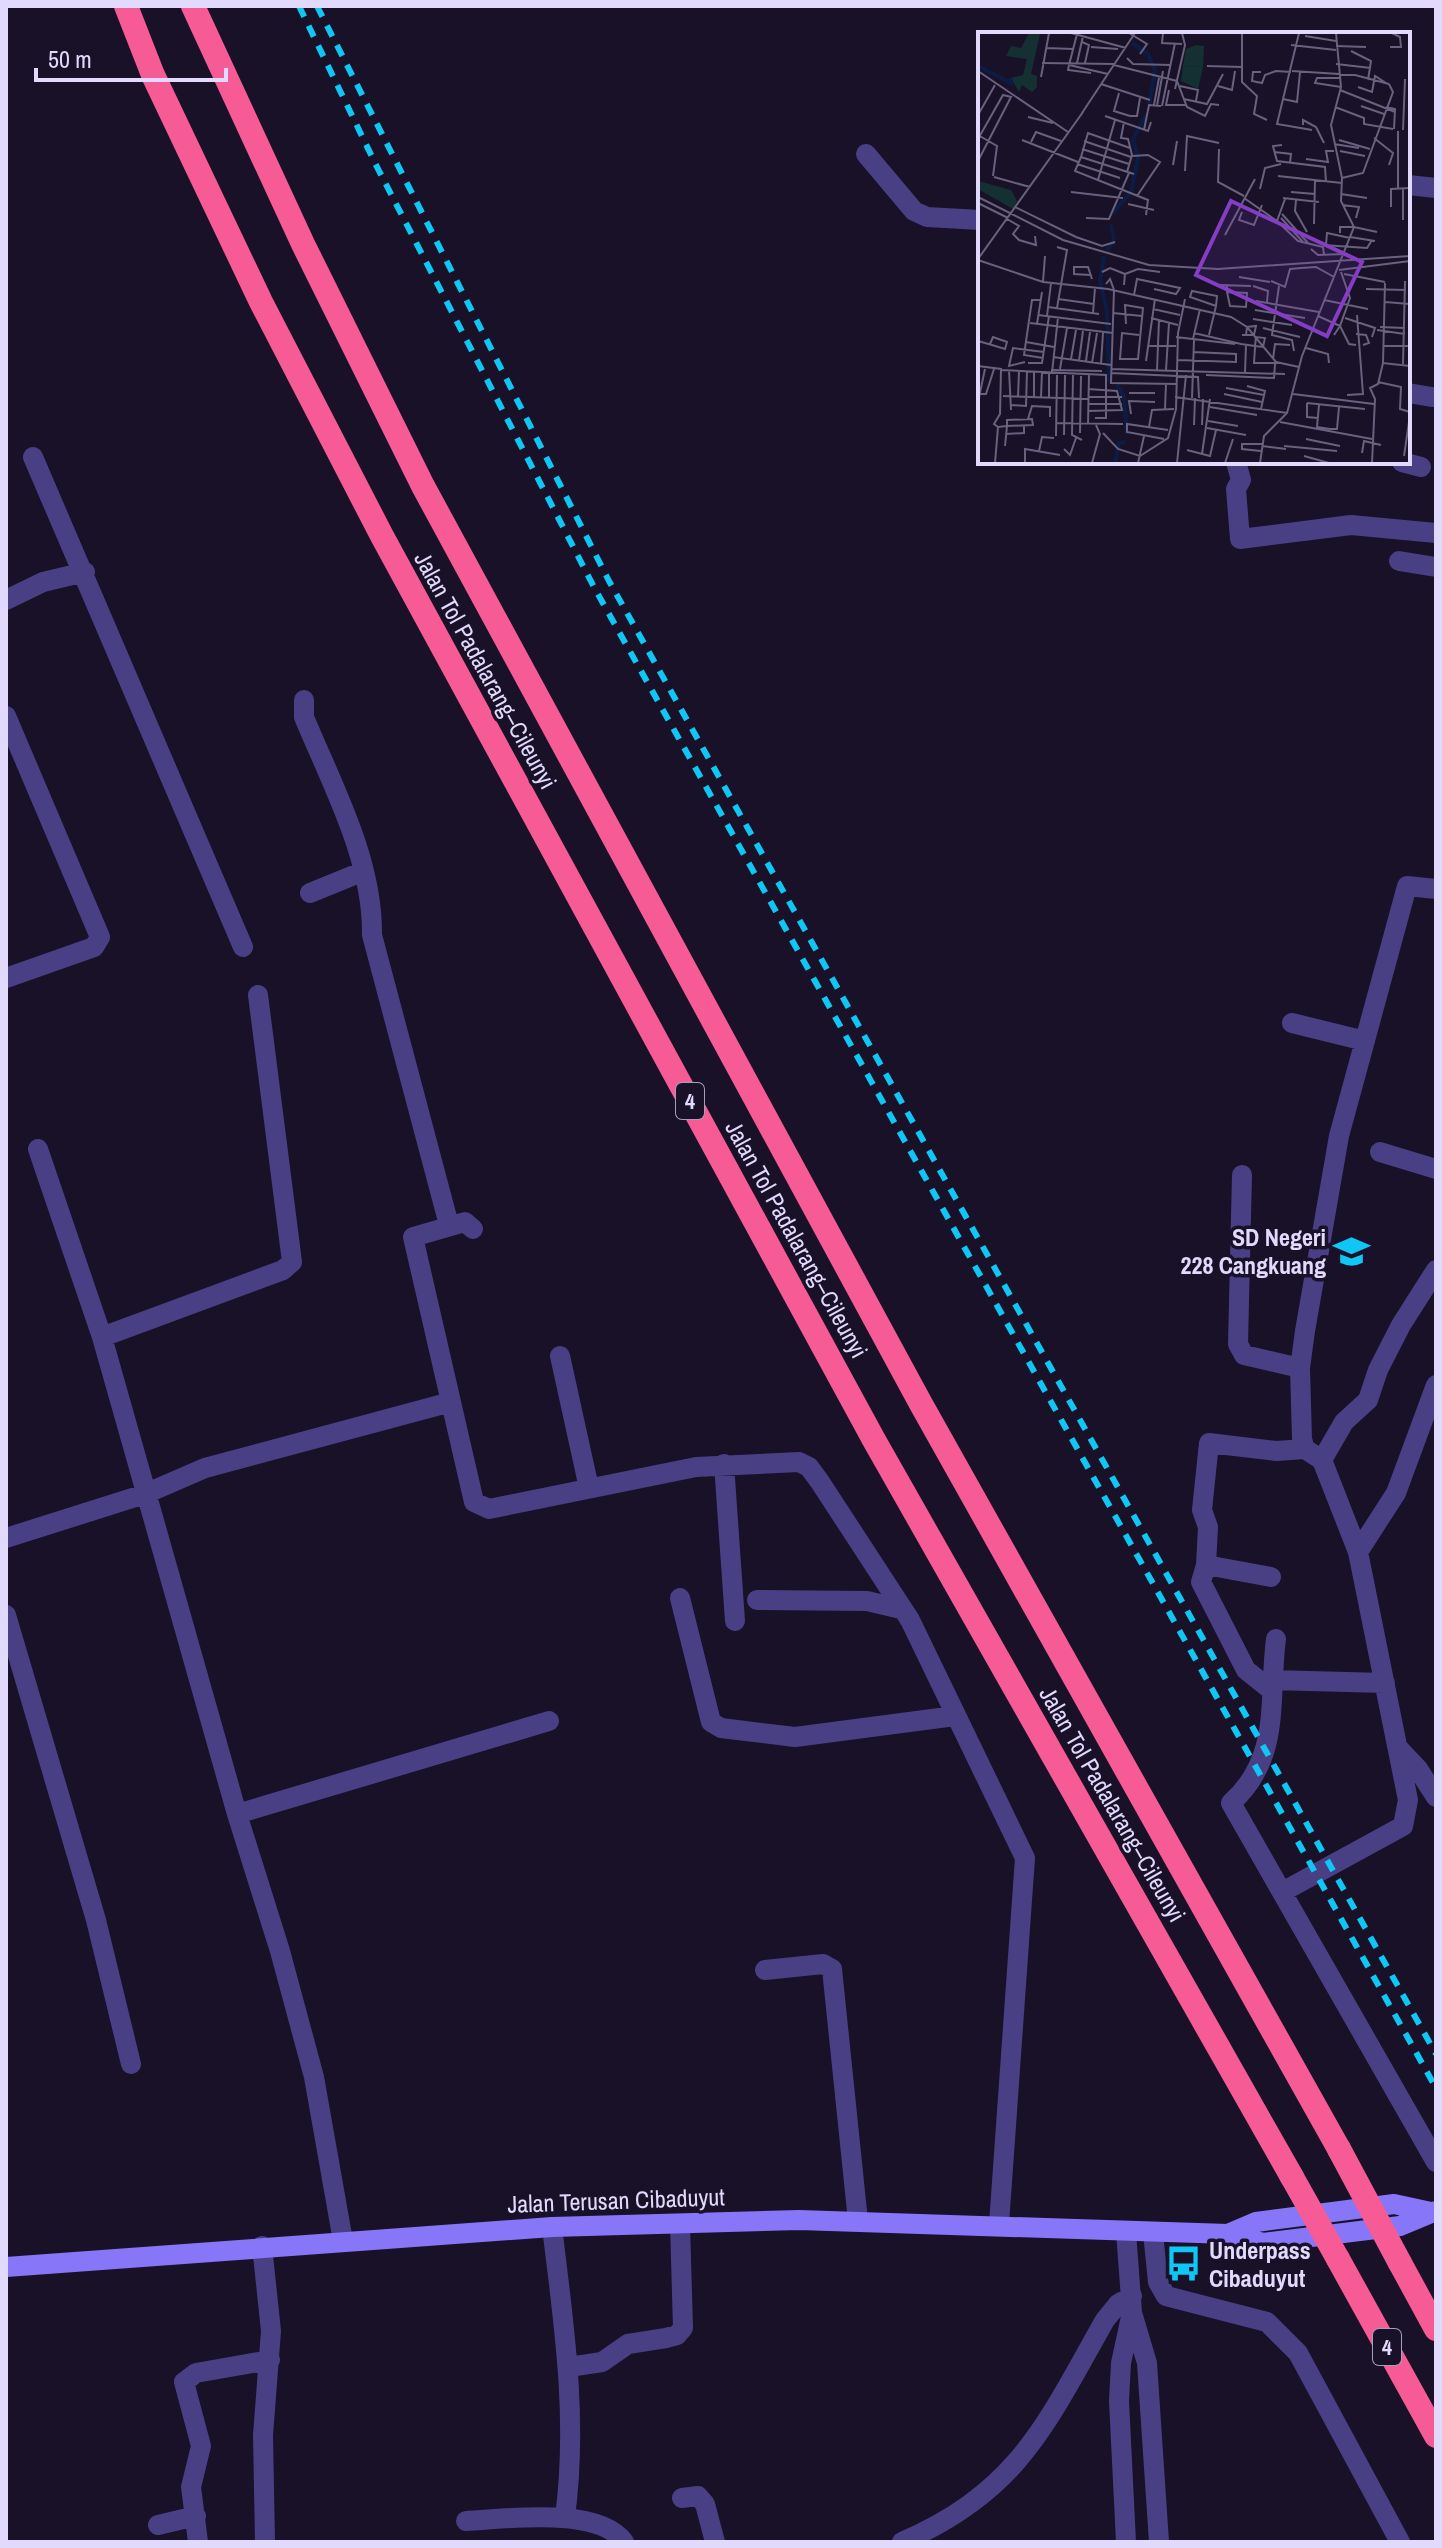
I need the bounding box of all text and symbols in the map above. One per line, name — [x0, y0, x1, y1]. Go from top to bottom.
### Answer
scale bar — [36, 32, 226, 82]
inset map — [978, 32, 1410, 464]
text: 50 m — [48, 43, 92, 75]
street label: Jalan Tol Padalarang–Cileunyi — [407, 546, 565, 794]
road number: 4 — [676, 1083, 704, 1119]
street label: Jalan Tol Padalarang–Cileunyi — [718, 1115, 876, 1363]
place label: SD Negeri 228 Cangkuang — [1181, 1221, 1326, 1281]
school or university icon: SD Negeri 228 Cangkuang — [1333, 1232, 1371, 1270]
street label: Jalan Tol Padalarang–Cileunyi — [1032, 1681, 1194, 1927]
street label: Jalan Terusan Cibaduyut — [507, 2180, 726, 2220]
place label: Underpass Cibaduyut — [1209, 2234, 1311, 2294]
bus stop icon: Underpass Cibaduyut — [1164, 2245, 1202, 2283]
road number: 4 — [1373, 2329, 1401, 2365]

